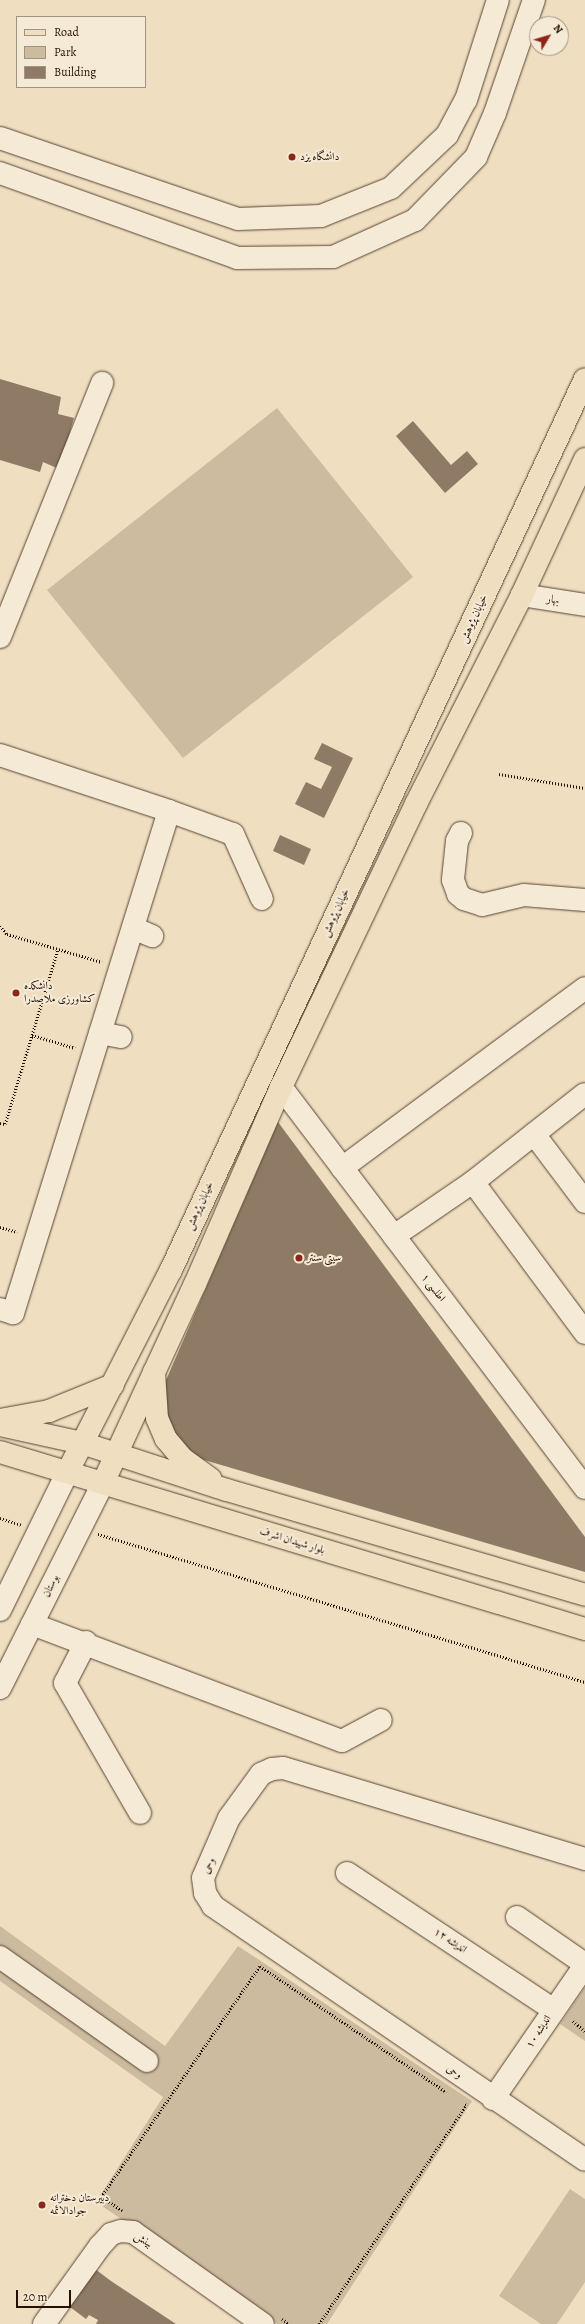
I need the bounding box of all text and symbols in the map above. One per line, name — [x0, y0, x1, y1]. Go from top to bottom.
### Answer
legend — [16, 16, 146, 88]
north arrow — [529, 16, 569, 56]
text: N — [550, 21, 566, 37]
text: Road — [54, 24, 79, 40]
text: Park — [54, 44, 77, 60]
text: Building — [54, 64, 96, 80]
place label: دانشگاه یزد — [300, 150, 339, 164]
marker: دانشگاه یزد — [287, 152, 297, 162]
street label: بهار — [546, 592, 560, 608]
street label: خیابان پژوهش — [457, 593, 491, 645]
street label: خیابان پژوهش — [319, 887, 353, 939]
place label: دانشکده کشاورزی ملاصدرا — [24, 980, 95, 1006]
marker: دانشکده کشاورزی ملاصدرا — [11, 988, 21, 998]
street label: خیابان پژوهش — [183, 1180, 217, 1232]
place label: سیتی سنتر — [307, 1251, 341, 1265]
marker: سیتی سنتر — [294, 1253, 304, 1263]
street label: اطلسی ۱ — [418, 1271, 448, 1305]
street label: بلوار شهیدان اشرف — [258, 1525, 326, 1557]
street label: بوستان — [40, 1572, 62, 1600]
street label: وحی — [200, 1856, 218, 1876]
street label: اندیشه ۱۲ — [431, 1926, 469, 1956]
street label: اندیشه ۱۰ — [523, 2013, 555, 2051]
street label: وحی — [444, 2062, 464, 2082]
place label: دبیرستان دخترانه جوادالائمه — [50, 2192, 109, 2218]
marker: دبیرستان دخترانه جوادالائمه — [37, 2200, 47, 2210]
street label: بینش — [131, 2229, 155, 2251]
scale bar — [18, 2282, 73, 2308]
text: 20 m — [23, 2289, 47, 2305]

